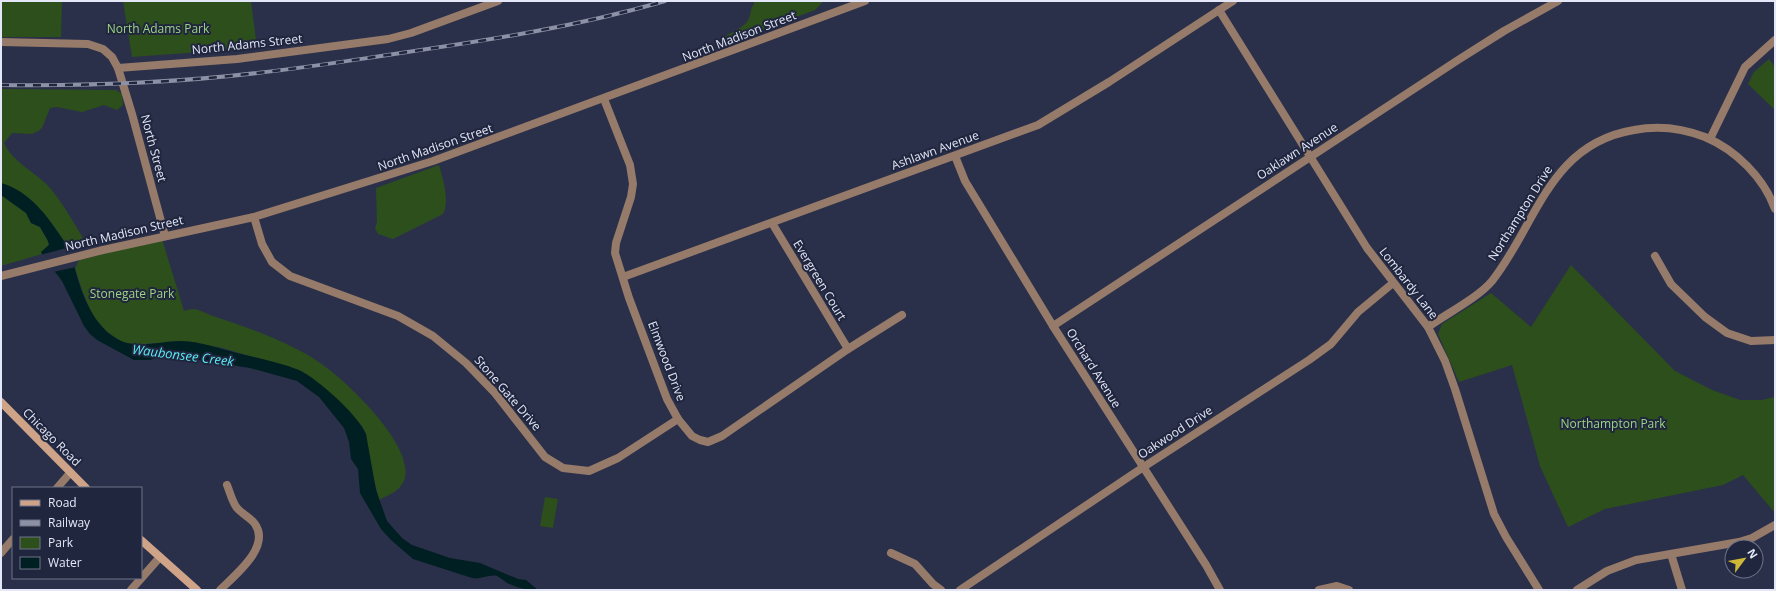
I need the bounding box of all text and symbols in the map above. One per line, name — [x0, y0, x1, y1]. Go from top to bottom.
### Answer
street label: North Madison Street — [680, 6, 798, 66]
park label: North Adams Park — [107, 20, 210, 37]
street label: North Adams Street — [191, 30, 303, 58]
street label: North Street — [137, 112, 171, 184]
street label: Oaklawn Avenue — [1253, 118, 1341, 184]
street label: North Madison Street — [375, 119, 495, 175]
street label: Ashlawn Avenue — [889, 126, 981, 174]
street label: Northampton Drive — [1484, 162, 1556, 264]
street label: North Madison Street — [63, 211, 185, 255]
street label: Evergreen Court — [789, 237, 851, 323]
street label: Lombardy Lane — [1376, 243, 1443, 323]
park label: Stonegate Park — [90, 285, 175, 302]
street label: Elmwood Drive — [644, 319, 690, 404]
street label: Orchard Avenue — [1063, 325, 1125, 411]
water label: Waubonsee Creek — [131, 340, 235, 370]
street label: Stone Gate Drive — [471, 352, 545, 434]
street label: Oakwood Drive — [1134, 401, 1216, 463]
street label: Chicago Road — [19, 404, 85, 470]
park label: Northampton Park — [1561, 415, 1666, 432]
legend — [12, 487, 142, 579]
text: Road — [48, 494, 77, 511]
text: Railway — [48, 514, 91, 531]
text: Park — [48, 534, 74, 551]
north arrow — [1724, 539, 1764, 579]
text: N — [1744, 546, 1762, 561]
text: Water — [48, 554, 82, 571]

